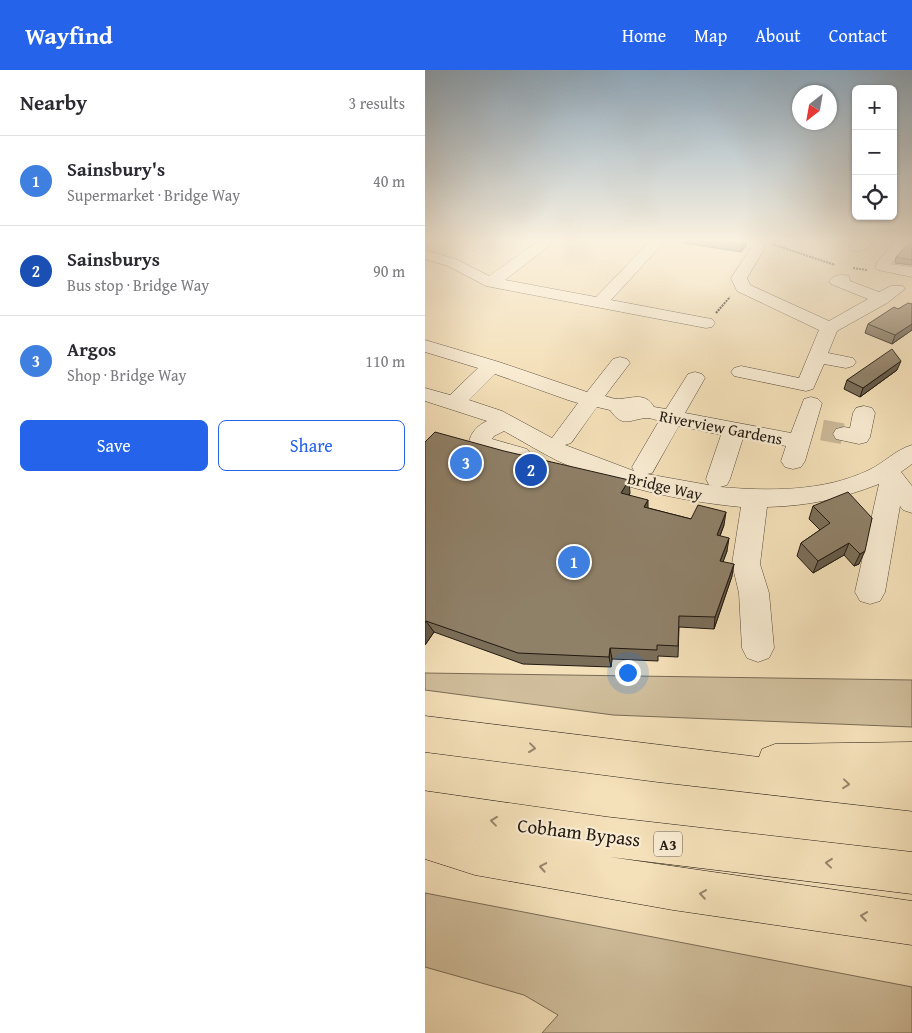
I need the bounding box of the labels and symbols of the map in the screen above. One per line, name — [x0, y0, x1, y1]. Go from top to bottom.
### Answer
north arrow — [792, 85, 837, 130]
street label: Riverview Gardens — [657, 403, 785, 451]
pin: 3 — [450, 444, 482, 482]
pin: 2 — [515, 451, 547, 489]
street label: Bridge Way — [625, 466, 705, 506]
pin: 1 — [558, 543, 590, 581]
your location — [615, 660, 641, 686]
one-way arrow — [528, 742, 536, 753]
one-way arrow — [842, 779, 850, 790]
street label: Cobham Bypass — [516, 811, 642, 853]
one-way arrow — [490, 816, 498, 827]
road number: A3 — [654, 832, 682, 856]
one-way arrow — [824, 858, 832, 869]
one-way arrow — [538, 862, 547, 872]
one-way arrow — [699, 889, 707, 899]
one-way arrow — [859, 912, 868, 922]

